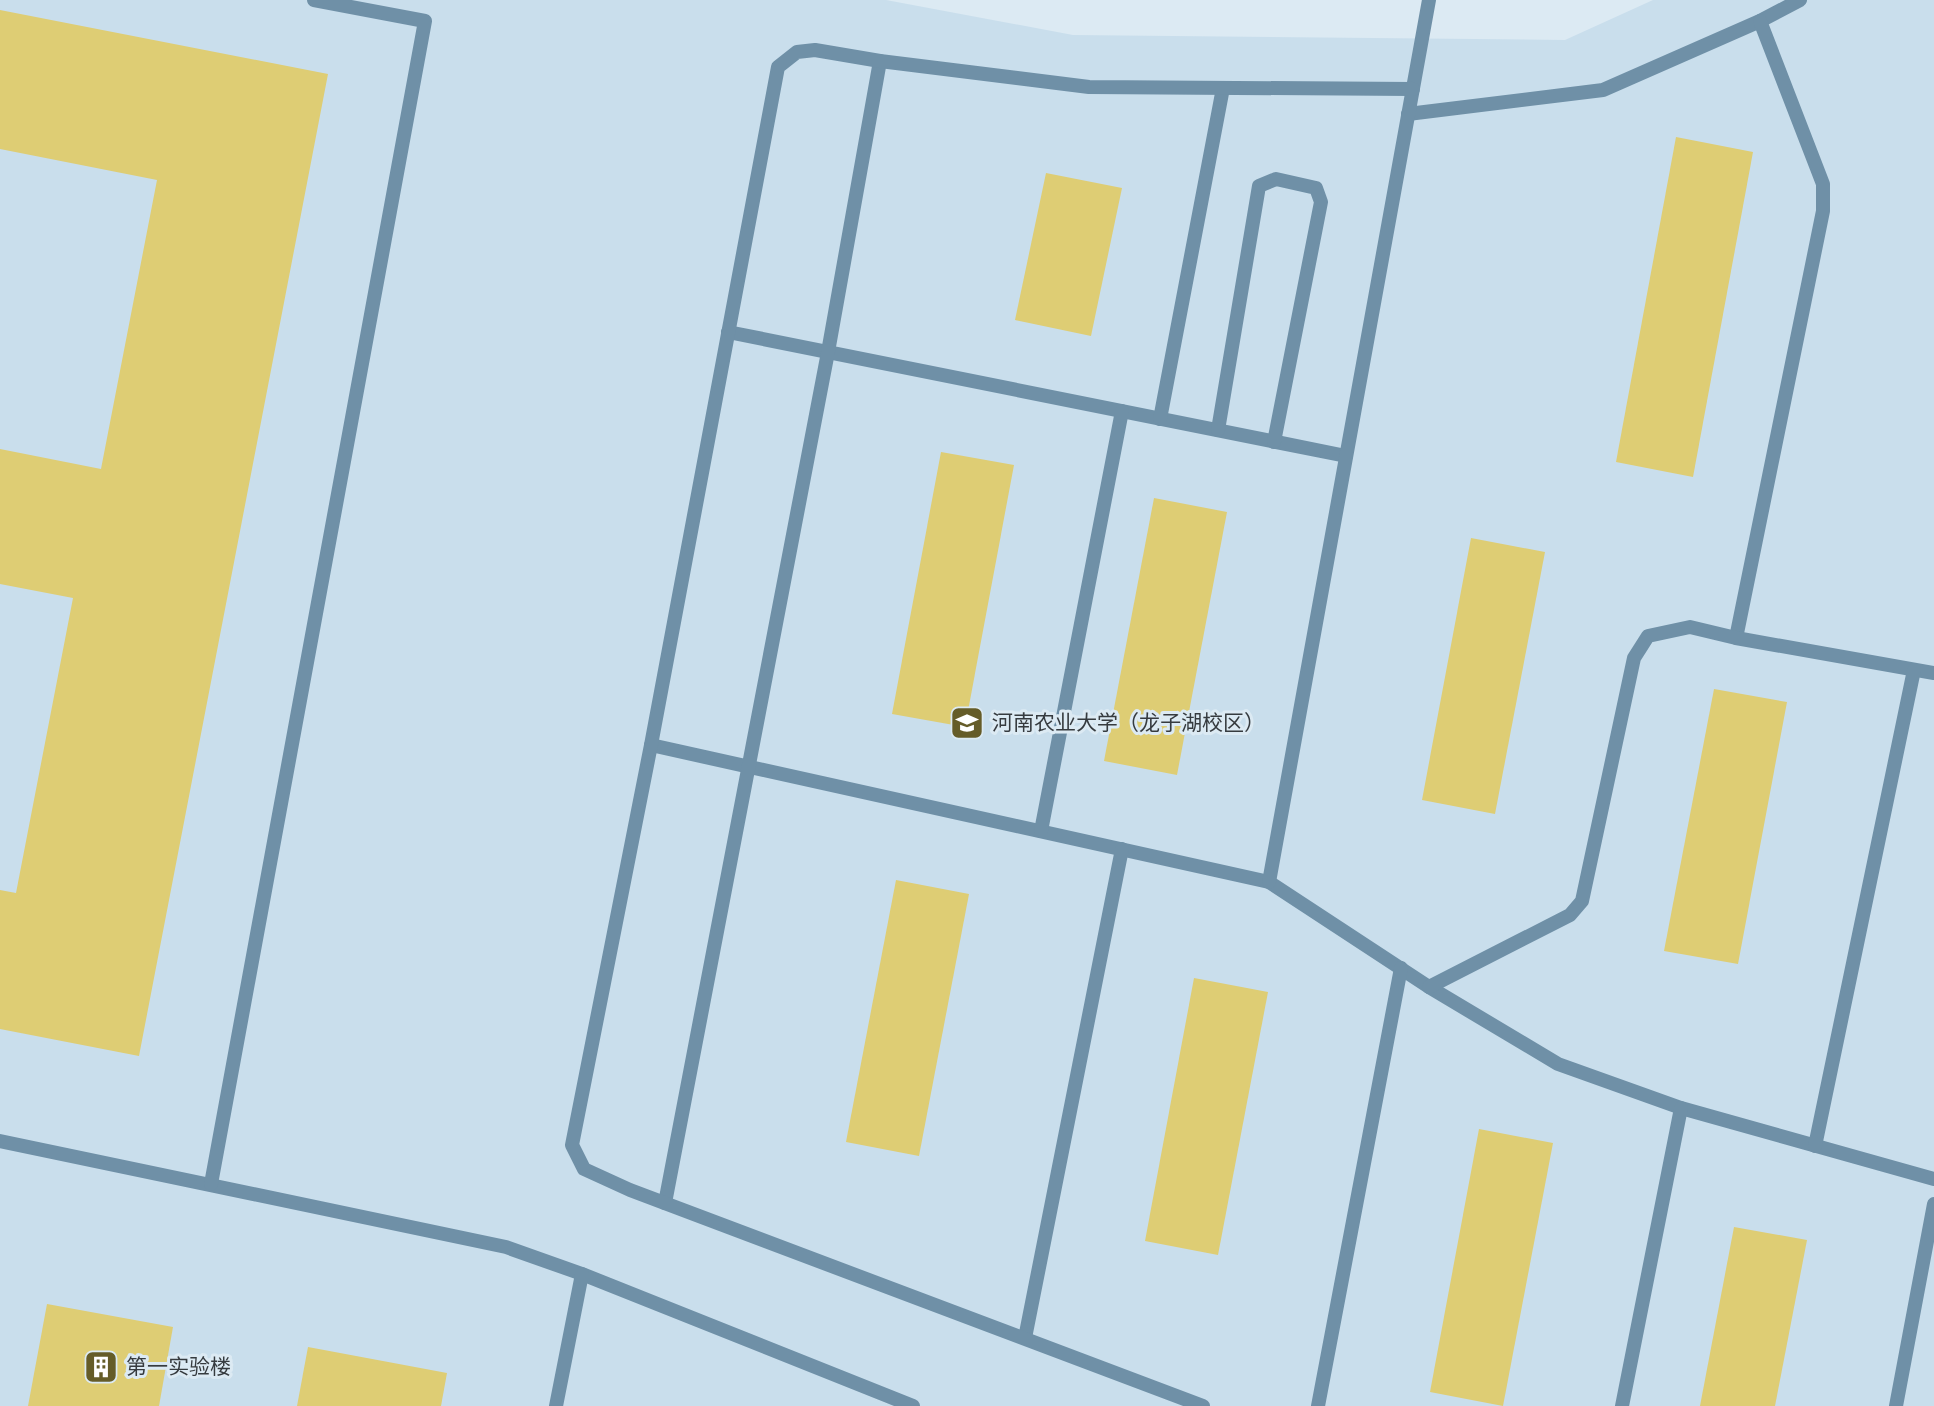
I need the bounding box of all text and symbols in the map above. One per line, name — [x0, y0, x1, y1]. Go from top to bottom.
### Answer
school or university icon: 河南农业大学（龙子湖校区） — [948, 704, 986, 742]
place label: 河南农业大学（龙子湖校区） — [992, 711, 1265, 735]
building icon: 第一实验楼 — [82, 1348, 120, 1386]
place label: 第一实验楼 — [126, 1355, 231, 1379]

